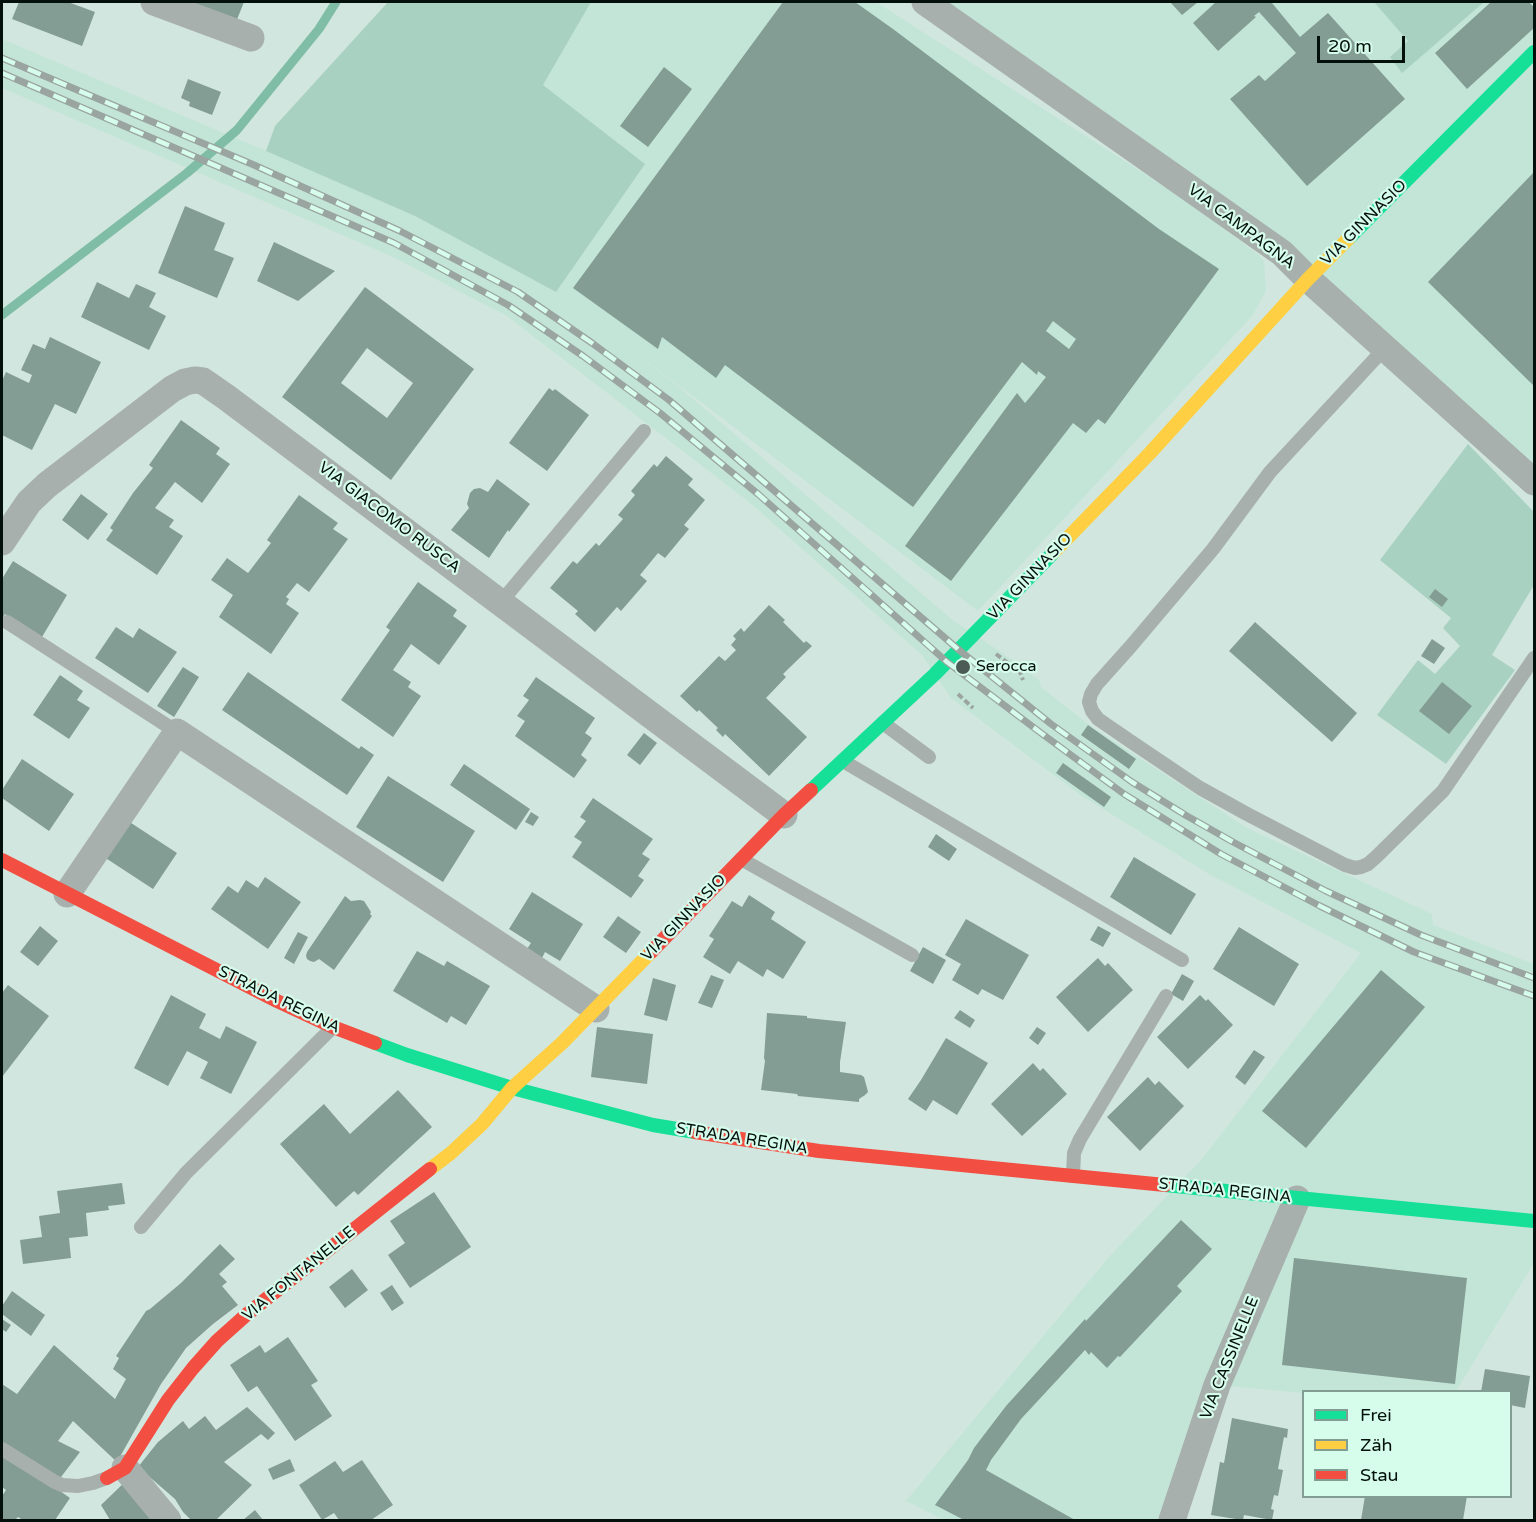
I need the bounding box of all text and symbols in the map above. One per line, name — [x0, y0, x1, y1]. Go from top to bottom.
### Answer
scale bar — [1320, 24, 1408, 62]
text: 20 m — [1328, 35, 1372, 57]
street label: VIA GINNASIO — [1317, 176, 1411, 270]
street label: VIA CAMPAGNA — [1184, 181, 1298, 273]
street label: VIA GIACOMO RUSCA — [314, 458, 464, 578]
street label: VIA GINNASIO — [984, 530, 1076, 624]
place label: Serocca — [976, 657, 1037, 677]
marker: Serocca — [954, 658, 972, 676]
street label: VIA GINNASIO — [638, 871, 730, 965]
street label: STRADA REGINA — [215, 962, 343, 1038]
street label: STRADA REGINA — [675, 1119, 809, 1159]
street label: STRADA REGINA — [1158, 1174, 1292, 1208]
street label: VIA FONTANELLE — [239, 1223, 359, 1325]
street label: VIA CASSINELLE — [1197, 1294, 1263, 1422]
legend — [1302, 1390, 1512, 1498]
text: Frei — [1360, 1404, 1392, 1426]
text: Zäh — [1360, 1434, 1393, 1456]
text: Stau — [1360, 1464, 1399, 1486]

